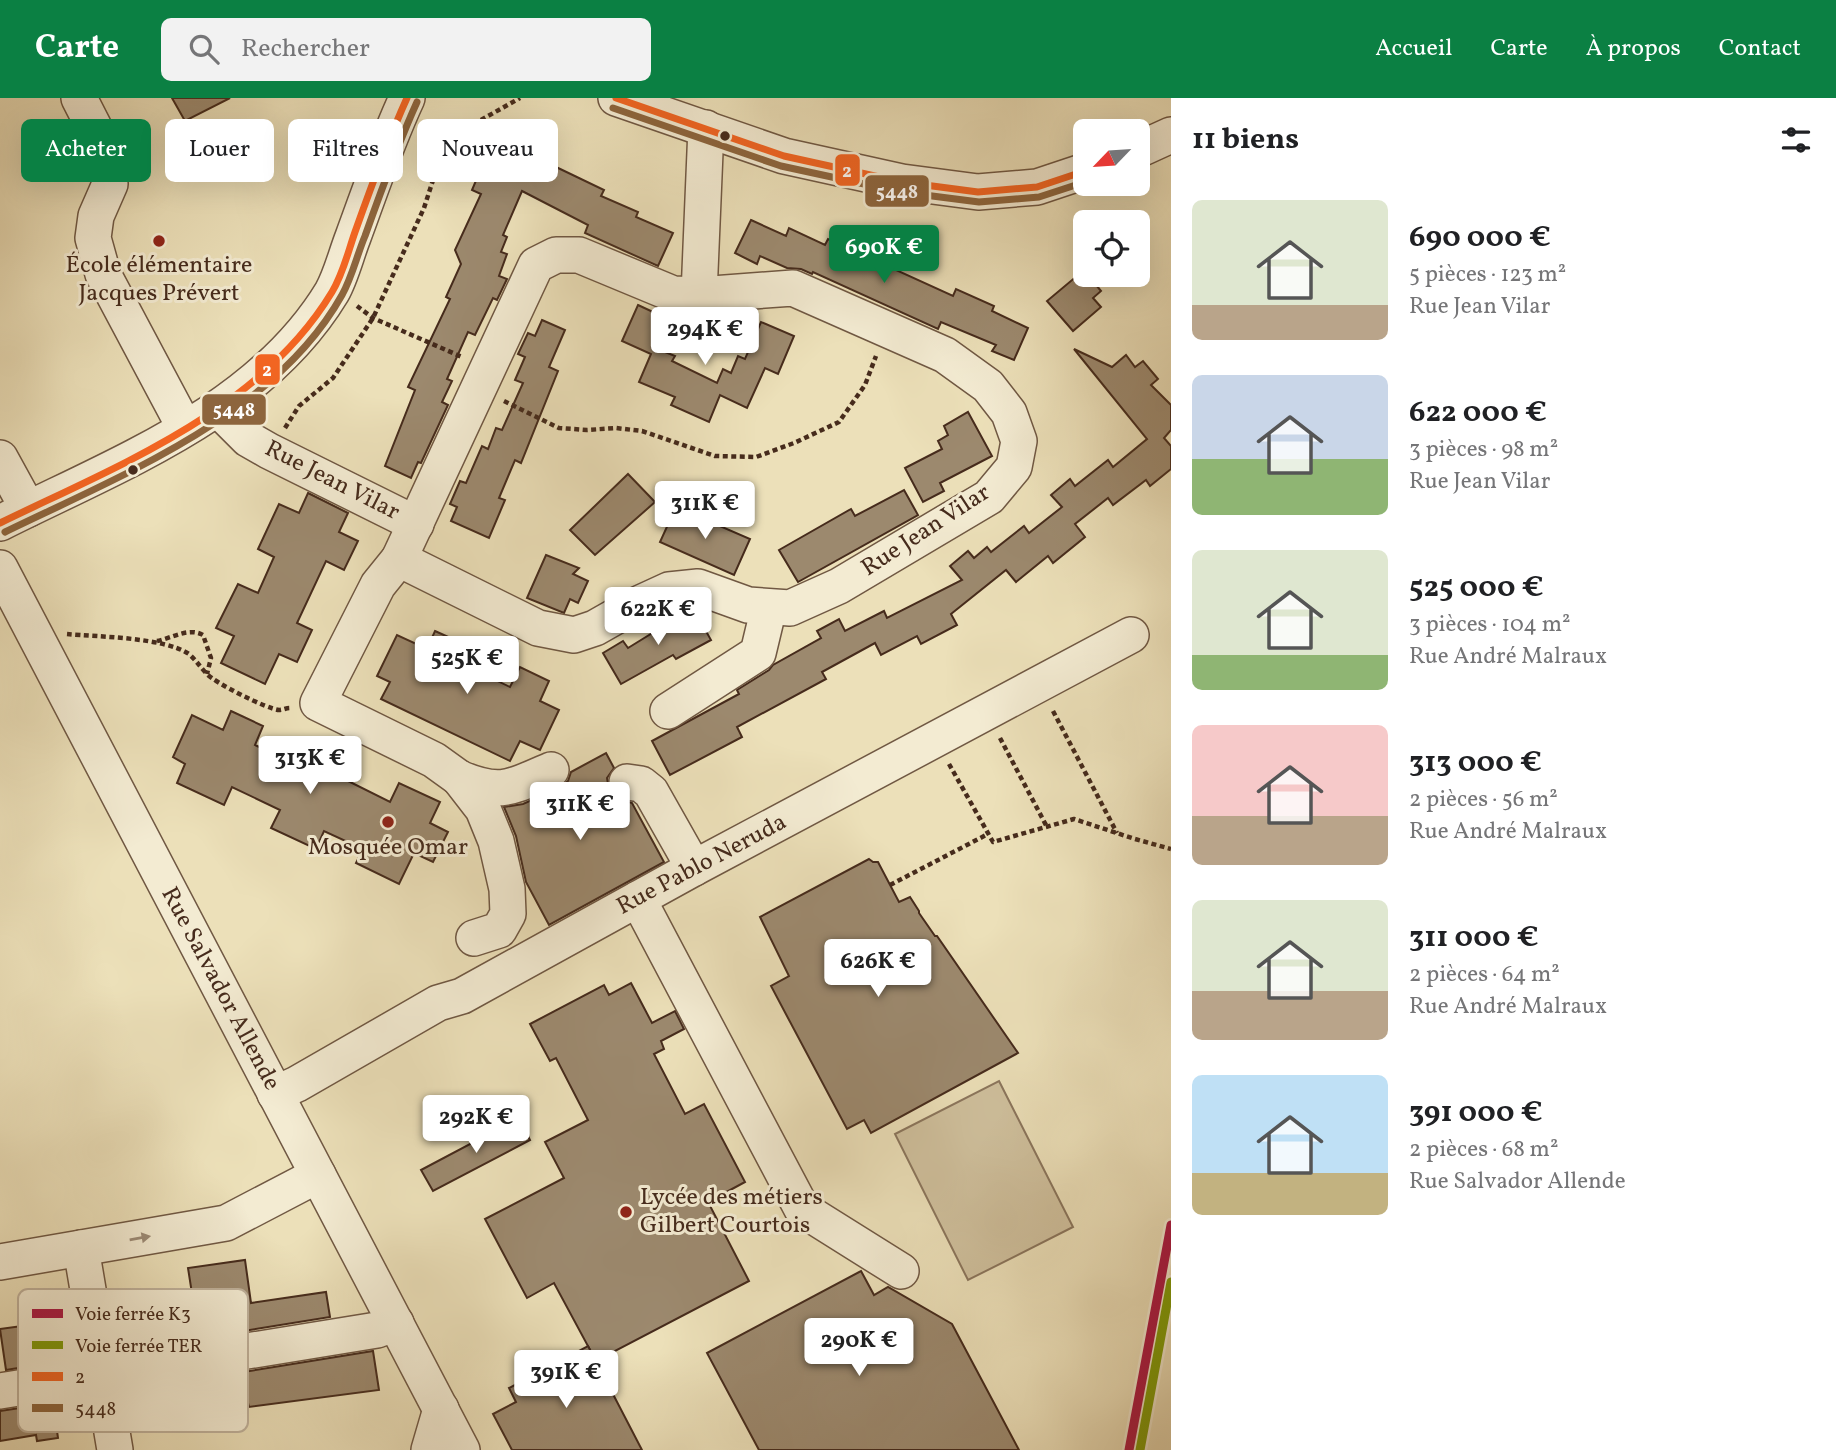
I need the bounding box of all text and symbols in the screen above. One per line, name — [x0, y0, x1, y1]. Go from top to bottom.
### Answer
search box — [161, 18, 651, 81]
text: Carte — [35, 26, 119, 72]
icon: search — [185, 30, 223, 68]
text: Rechercher — [241, 31, 370, 67]
text: Accueil — [1375, 32, 1452, 66]
text: Carte — [1490, 32, 1548, 66]
text: À propos — [1586, 32, 1681, 66]
text: Contact — [1719, 32, 1801, 66]
chip: Acheter — [21, 119, 151, 182]
chip: Louer — [165, 119, 274, 182]
chip: Filtres — [288, 119, 403, 182]
chip: Nouveau — [417, 119, 558, 182]
north arrow — [1073, 119, 1150, 196]
map controls — [1073, 119, 1150, 287]
text: 11 biens — [1192, 119, 1299, 161]
icon: filters — [1777, 121, 1815, 159]
unlabelled marker — [718, 129, 732, 143]
line badge: 2 — [834, 153, 861, 187]
text: 2 — [842, 159, 852, 185]
line badge: 5448 — [864, 174, 930, 208]
text: 5448 — [876, 180, 918, 206]
button: locate — [1073, 210, 1150, 287]
text: 690 000 € — [1409, 217, 1551, 259]
pin: 690K € — [827, 226, 941, 285]
icon: home — [1248, 228, 1332, 312]
text: 690K € — [845, 232, 923, 264]
marker: École élémentaire Jacques Prévert — [151, 233, 167, 249]
place label: École élémentaire Jacques Prévert — [66, 249, 252, 311]
text: 5 pièces · 123 m² — [1409, 259, 1566, 291]
text: Rue Jean Vilar — [1409, 291, 1550, 323]
pin: 294K € — [648, 308, 762, 367]
text: 294K € — [667, 314, 743, 346]
line badge: 2 — [254, 353, 281, 386]
text: 2 — [262, 358, 272, 384]
text: 622 000 € — [1409, 392, 1547, 434]
line badge: 5448 — [201, 393, 267, 426]
text: 5448 — [213, 398, 255, 424]
icon: home — [1248, 403, 1332, 487]
street label: Rue Jean Vilar — [259, 432, 405, 530]
text: 3 pièces · 98 m² — [1409, 434, 1558, 466]
unlabelled marker — [126, 463, 140, 477]
text: Rue Jean Vilar — [1409, 466, 1550, 498]
street label: Rue Jean Vilar — [855, 477, 997, 585]
pin: 311K € — [648, 482, 762, 541]
text: 311K € — [671, 488, 739, 520]
text: 525 000 € — [1409, 567, 1544, 609]
icon: home — [1248, 578, 1332, 662]
pin: 622K € — [601, 588, 715, 647]
text: 622K € — [621, 594, 695, 626]
text: 3 pièces · 104 m² — [1409, 609, 1571, 641]
pin: 525K € — [410, 636, 524, 696]
text: Rue André Malraux — [1409, 641, 1607, 673]
text: 525K € — [431, 643, 503, 675]
pin: 313K € — [253, 736, 367, 796]
text: 313 000 € — [1409, 742, 1542, 784]
text: 313K € — [275, 743, 345, 775]
icon: home — [1248, 753, 1332, 837]
pin: 311K € — [523, 782, 637, 842]
text: 2 pièces · 56 m² — [1409, 784, 1558, 816]
text: 311K € — [546, 789, 614, 821]
street label: Rue Pablo Neruda — [611, 806, 793, 924]
marker: Mosquée Omar — [380, 814, 396, 830]
text: Rue André Malraux — [1409, 816, 1607, 848]
place label: Mosquée Omar — [308, 831, 468, 865]
street label: Rue Salvador Allende — [152, 881, 288, 1097]
text: 311 000 € — [1409, 917, 1539, 959]
icon: home — [1248, 928, 1332, 1012]
pin: 626K € — [821, 940, 935, 999]
text: 626K € — [840, 946, 916, 978]
text: 2 pièces · 64 m² — [1409, 959, 1560, 991]
text: Rue André Malraux — [1409, 991, 1607, 1023]
text: 391 000 € — [1409, 1092, 1543, 1134]
pin: 292K € — [419, 1096, 533, 1155]
text: 292K € — [439, 1102, 513, 1134]
icon: home — [1248, 1103, 1332, 1187]
text: 2 pièces · 68 m² — [1409, 1134, 1558, 1166]
text: Rue Salvador Allende — [1409, 1166, 1626, 1198]
place label: Lycée des métiers Gilbert Courtois — [640, 1181, 823, 1243]
marker: Lycée des métiers Gilbert Courtois — [618, 1204, 634, 1220]
one-way arrow — [129, 1232, 151, 1243]
legend — [18, 1289, 248, 1432]
text: Voie ferrée K3 — [75, 1302, 191, 1328]
pin: 290K € — [802, 1318, 916, 1378]
text: 290K € — [820, 1325, 898, 1357]
text: Voie ferrée TER — [75, 1334, 203, 1360]
pin: 391K € — [509, 1350, 623, 1410]
text: 391K € — [530, 1357, 602, 1389]
text: 2 — [75, 1365, 85, 1391]
text: 5448 — [75, 1397, 116, 1423]

